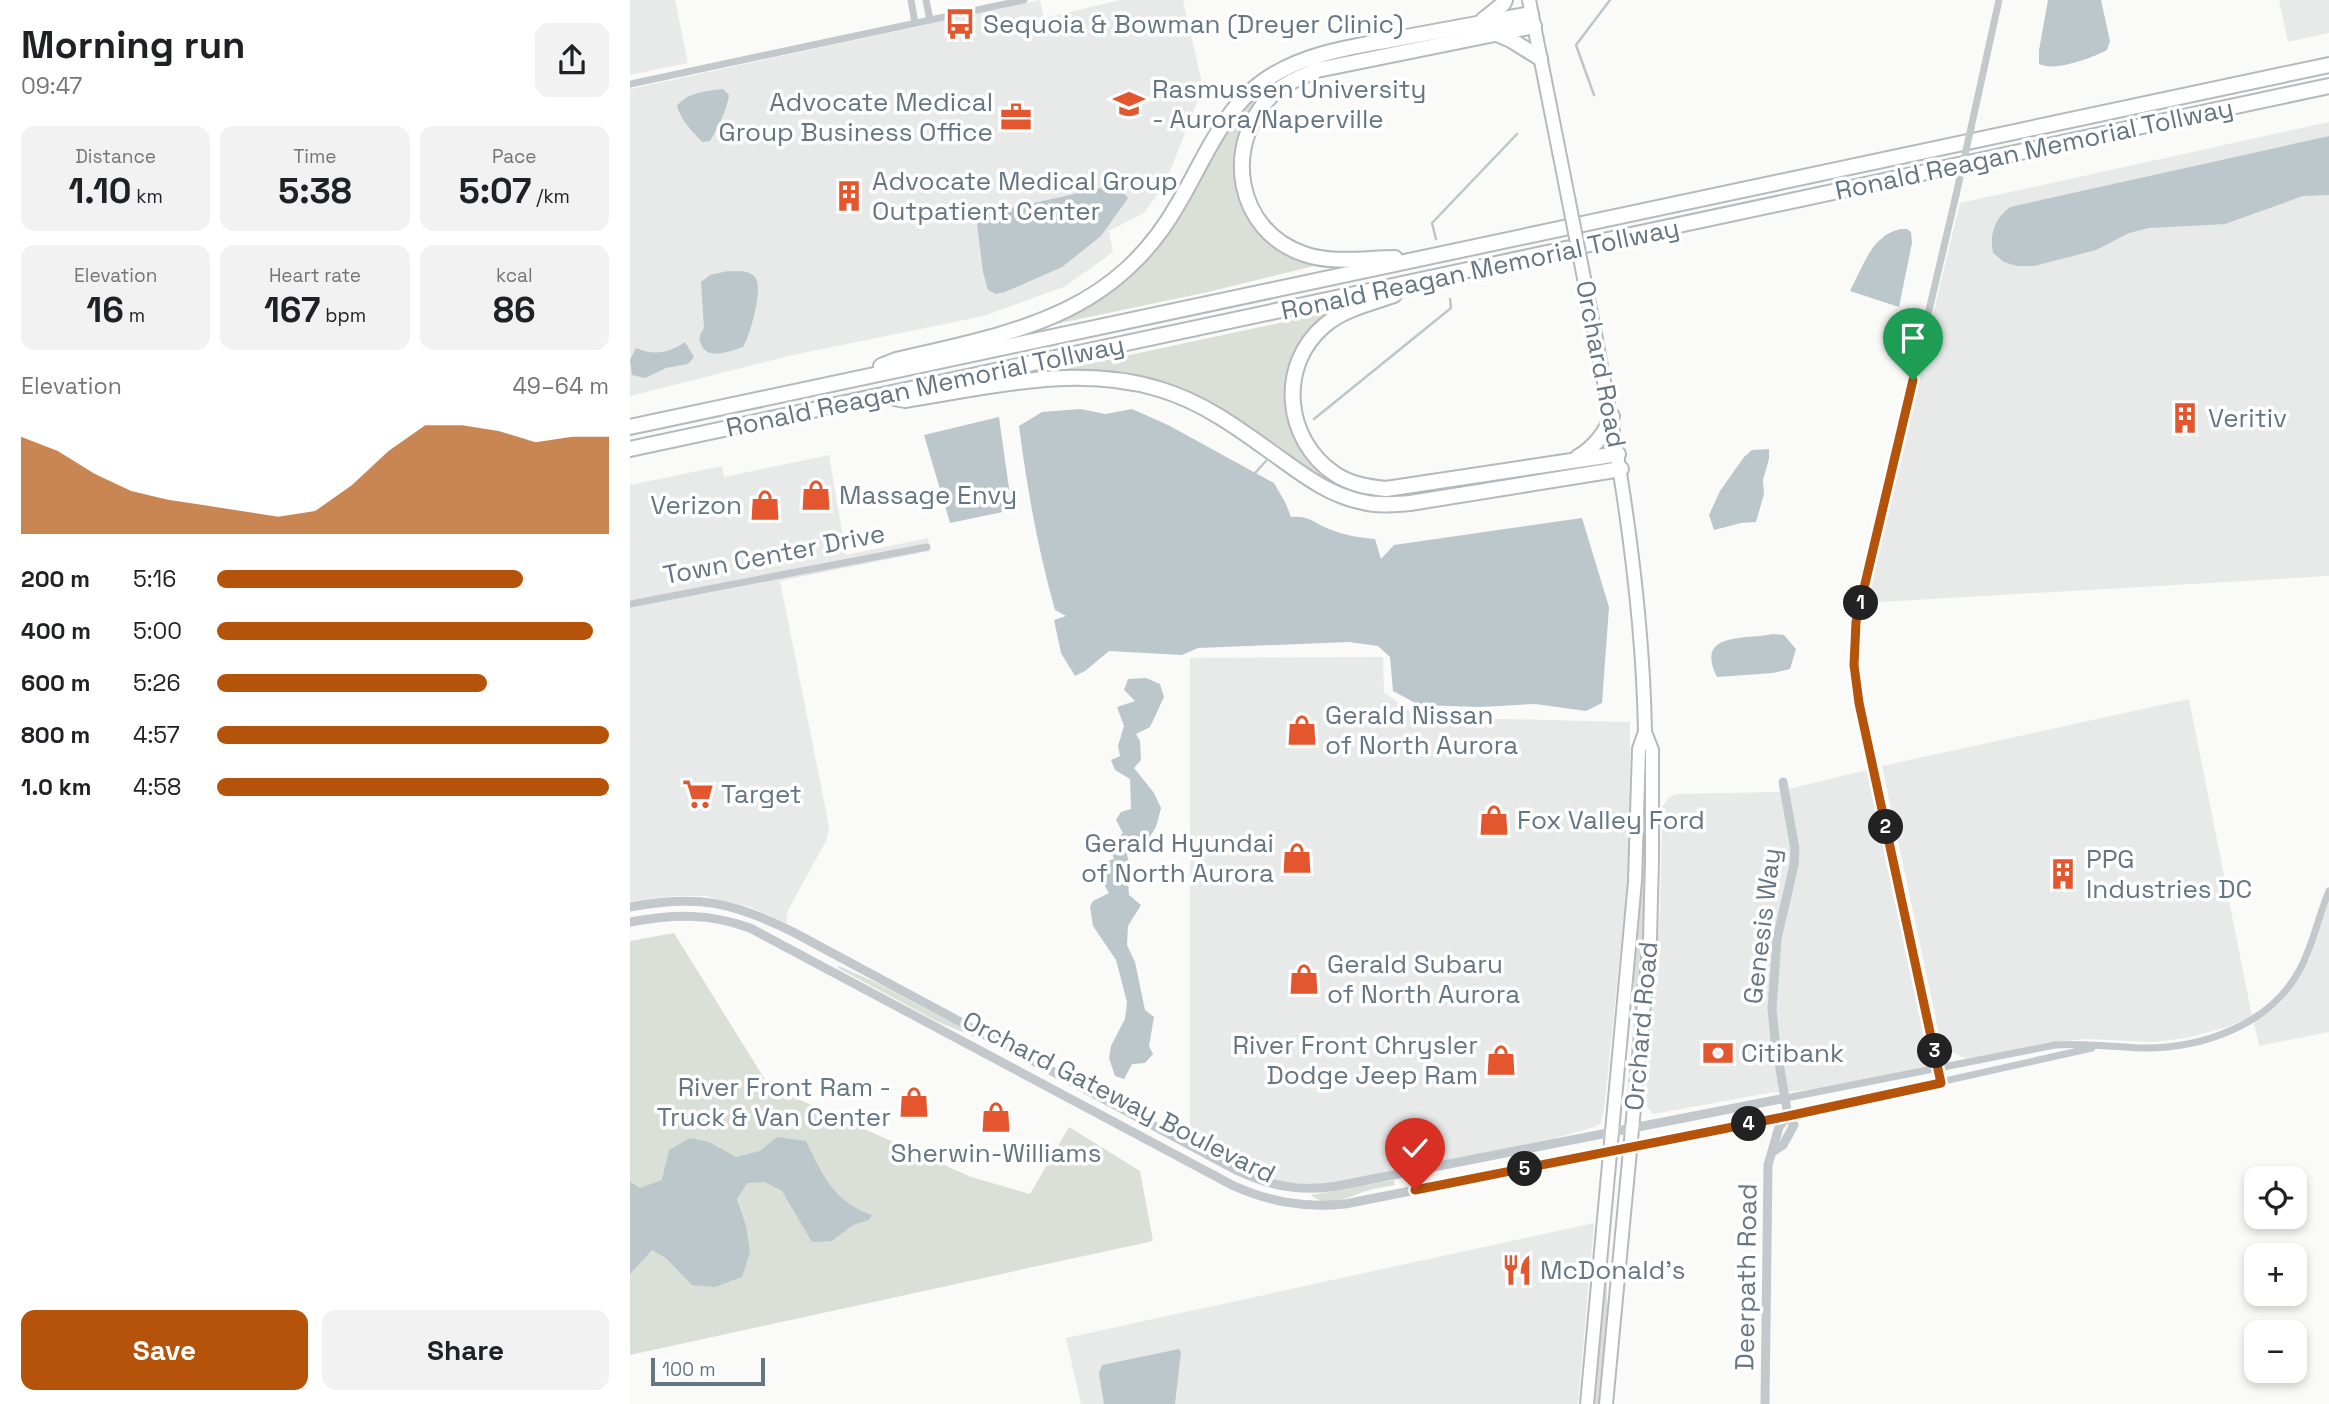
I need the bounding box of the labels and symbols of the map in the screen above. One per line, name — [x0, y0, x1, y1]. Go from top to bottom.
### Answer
bus stop icon: Sequoia & Bowman (Dreyer Clinic) — [943, 7, 977, 41]
place label: Sequoia & Bowman (Dreyer Clinic) — [983, 7, 1404, 41]
place label: Rasmussen University - Aurora/Naperville — [1152, 72, 1426, 136]
place label: Advocate Medical Group Business Office — [719, 85, 993, 149]
school or university icon: Rasmussen University - Aurora/Naperville — [1112, 87, 1146, 121]
street label: Ronald Reagan Memorial Tollway — [1832, 90, 2236, 208]
office icon: Advocate Medical Group Business Office — [999, 100, 1033, 134]
place label: Advocate Medical Group Outpatient Center — [872, 164, 1178, 228]
building icon: Advocate Medical Group Outpatient Center — [832, 179, 866, 213]
street label: Ronald Reagan Memorial Tollway — [1278, 210, 1682, 328]
street label: Orchard Road — [1568, 277, 1634, 451]
pin — [1883, 308, 1943, 380]
street label: Ronald Reagan Memorial Tollway — [723, 327, 1127, 445]
building icon: Veritiv — [2168, 401, 2202, 435]
place label: Veritiv — [2208, 401, 2287, 435]
shop icon: Massage Envy — [799, 478, 833, 512]
place label: Massage Envy — [839, 478, 1017, 512]
place label: Verizon — [650, 488, 742, 522]
shop icon: Verizon — [748, 488, 782, 522]
street label: Town Center Drive — [660, 516, 888, 592]
pin: 1 — [1844, 586, 1878, 620]
place label: Gerald Nissan of North Aurora — [1325, 698, 1518, 762]
shop icon: Gerald Nissan of North Aurora — [1285, 713, 1319, 747]
supermarket icon: Target — [681, 777, 715, 811]
place label: Target — [721, 777, 802, 811]
shop icon: Fox Valley Ford — [1477, 803, 1511, 837]
place label: Fox Valley Ford — [1517, 803, 1705, 837]
pin: 2 — [1868, 810, 1904, 844]
place label: Gerald Hyundai of North Aurora — [1081, 826, 1274, 890]
shop icon: Gerald Hyundai of North Aurora — [1280, 841, 1314, 875]
place label: PPG Industries DC — [2086, 842, 2252, 906]
street label: Genesis Way — [1736, 846, 1788, 1006]
building icon: PPG Industries DC — [2046, 857, 2080, 891]
street label: Orchard Road — [1617, 940, 1665, 1112]
place label: Gerald Subaru of North Aurora — [1327, 947, 1520, 1011]
shop icon: Gerald Subaru of North Aurora — [1287, 962, 1321, 996]
street label: Orchard Gateway Boulevard — [957, 1003, 1281, 1191]
place label: River Front Chrysler Dodge Jeep Ram — [1233, 1028, 1478, 1092]
pin: 3 — [1918, 1034, 1952, 1068]
bank icon: Citibank — [1701, 1036, 1735, 1070]
place label: Citibank — [1741, 1036, 1844, 1070]
shop icon: River Front Chrysler Dodge Jeep Ram — [1484, 1043, 1518, 1077]
place label: River Front Ram - Truck & Van Center — [657, 1070, 891, 1134]
shop icon: River Front Ram - Truck & Van Center — [897, 1085, 931, 1119]
shop icon: Sherwin-Williams — [979, 1100, 1013, 1134]
pin: 4 — [1732, 1106, 1766, 1142]
pin — [1385, 1118, 1445, 1190]
place label: Sherwin-Williams — [891, 1136, 1101, 1170]
pin: 5 — [1508, 1152, 1542, 1186]
street label: Deerpath Road — [1727, 1183, 1765, 1371]
restaurant icon: McDonald's — [1500, 1253, 1534, 1287]
place label: McDonald's — [1540, 1253, 1685, 1287]
scale bar — [651, 1355, 765, 1387]

